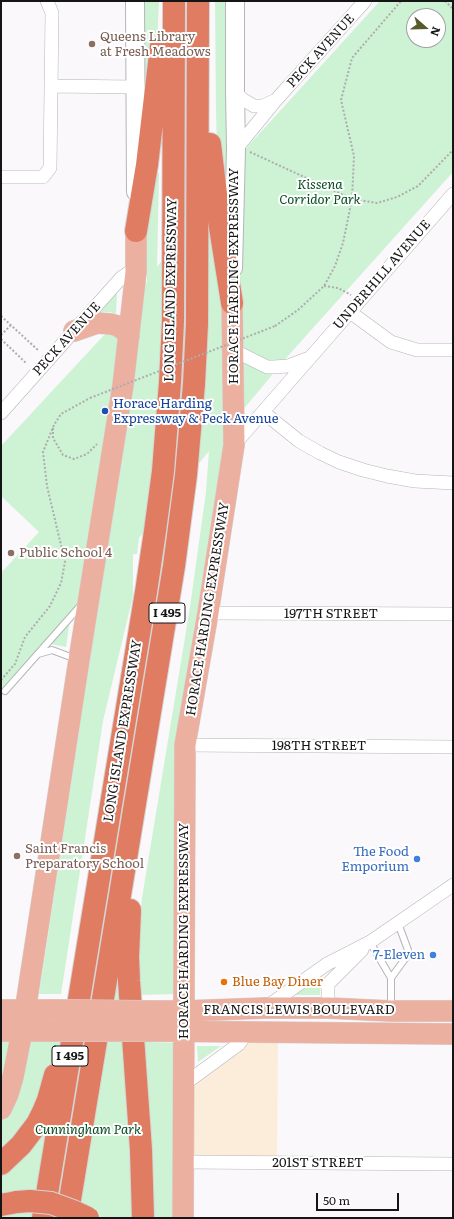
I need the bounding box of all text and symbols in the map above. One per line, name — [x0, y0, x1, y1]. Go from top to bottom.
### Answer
north arrow — [406, 8, 446, 48]
street label: PECK AVENUE — [284, 11, 358, 91]
text: N — [427, 25, 445, 39]
place label: Queens Library at Fresh Meadows — [100, 29, 211, 60]
marker: Queens Library at Fresh Meadows — [87, 39, 97, 49]
street label: HORACE HARDING EXPRESSWAY — [226, 168, 242, 384]
park label: Kissena Corridor Park — [279, 177, 361, 208]
street label: LONG ISLAND EXPRESSWAY — [162, 198, 180, 382]
street label: UNDERHILL AVENUE — [330, 217, 434, 333]
street label: PECK AVENUE — [30, 299, 104, 379]
place label: Horace Harding Expressway & Peck Avenue — [113, 396, 279, 427]
marker: Horace Harding Expressway & Peck Avenue — [100, 406, 110, 416]
street label: HORACE HARDING EXPRESSWAY — [183, 501, 233, 717]
place label: Public School 4 — [19, 545, 112, 561]
marker: Public School 4 — [6, 548, 16, 558]
road number: I 495 — [149, 603, 185, 623]
street label: 197TH STREET — [284, 606, 378, 622]
street label: LONG ISLAND EXPRESSWAY — [101, 639, 145, 823]
street label: 198TH STREET — [272, 738, 366, 754]
street label: HORACE HARDING EXPRESSWAY — [176, 823, 192, 1039]
place label: Saint Francis Preparatory School — [25, 841, 144, 872]
place label: The Food Emporium — [341, 844, 409, 875]
marker: Saint Francis Preparatory School — [12, 851, 22, 861]
marker: The Food Emporium — [412, 854, 422, 864]
place label: 7-Eleven — [373, 947, 425, 963]
marker: 7-Eleven — [428, 950, 438, 960]
place label: Blue Bay Diner — [232, 974, 323, 990]
marker: Blue Bay Diner — [219, 977, 229, 987]
street label: FRANCIS LEWIS BOULEVARD — [203, 1002, 395, 1018]
road number: I 495 — [52, 1046, 88, 1066]
park label: Cunningham Park — [35, 1122, 141, 1138]
street label: 201ST STREET — [272, 1155, 364, 1171]
scale bar — [318, 1185, 401, 1211]
text: 50 m — [323, 1191, 350, 1209]

